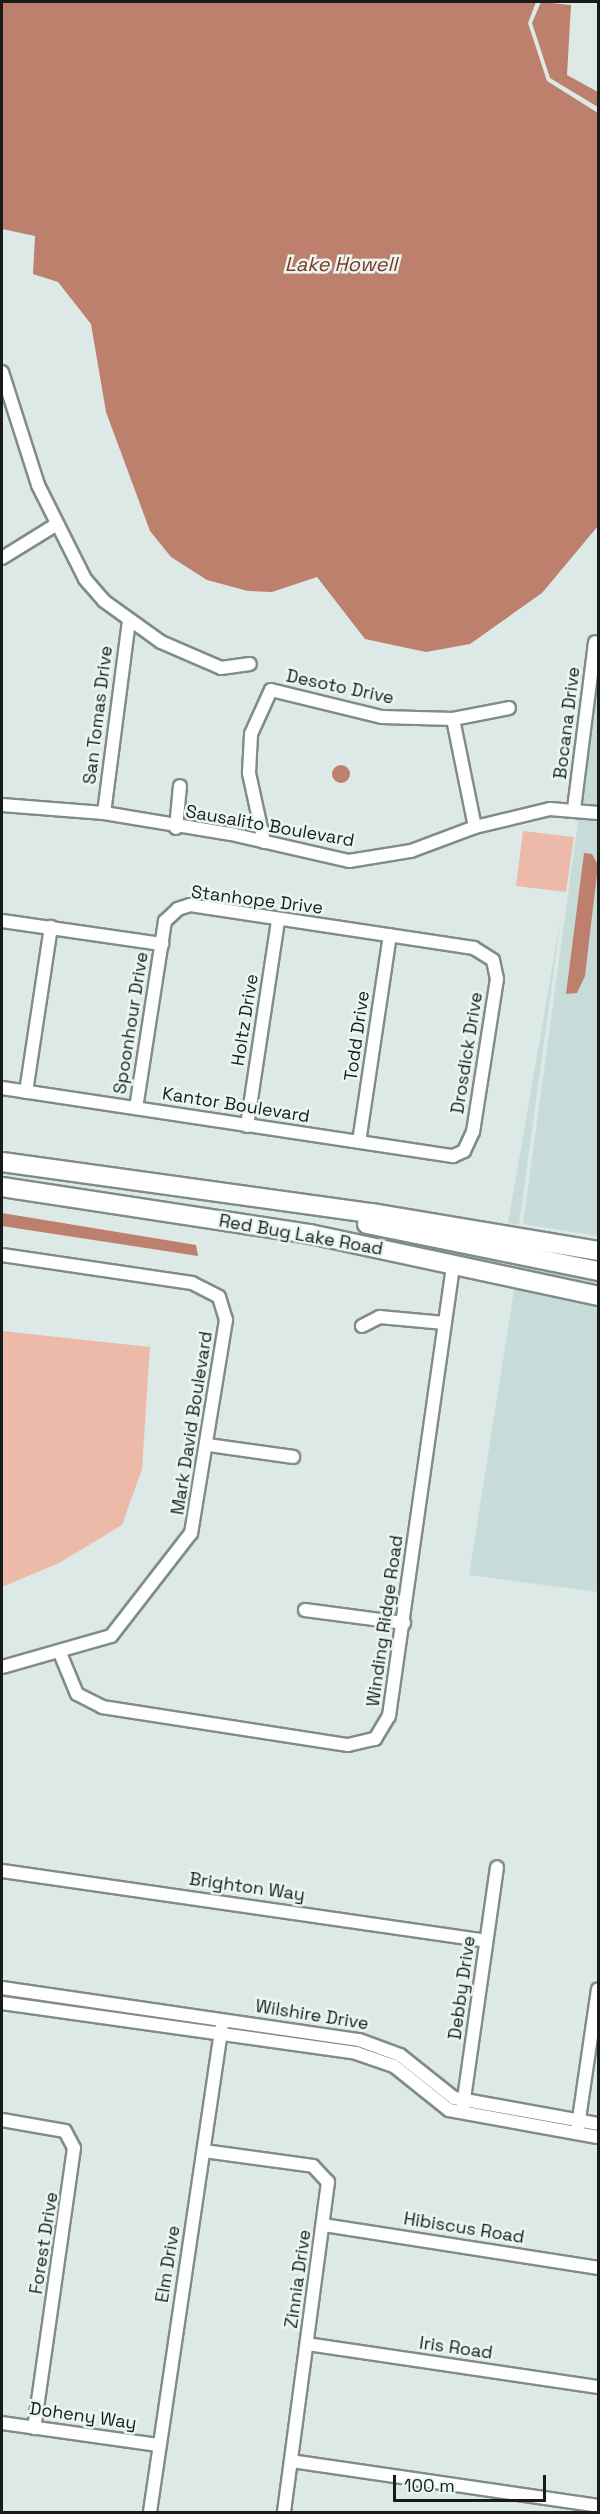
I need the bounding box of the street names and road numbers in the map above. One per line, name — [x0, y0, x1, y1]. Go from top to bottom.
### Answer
street label: San Tomas Drive — [79, 644, 117, 786]
street label: Desoto Drive — [284, 665, 396, 709]
street label: Bocana Drive — [549, 665, 585, 781]
street label: Sausalito Boulevard — [184, 801, 356, 851]
street label: Stanhope Drive — [190, 881, 324, 919]
street label: Spoonhour Drive — [109, 950, 153, 1096]
street label: Holtz Drive — [227, 973, 263, 1067]
street label: Todd Drive — [340, 990, 374, 1082]
street label: Drosdick Drive — [447, 990, 487, 1116]
street label: Kantor Boulevard — [161, 1083, 311, 1127]
street label: Red Bug Lake Road — [217, 1210, 385, 1260]
street label: Mark David Boulevard — [167, 1330, 217, 1516]
street label: Winding Ridge Road — [362, 1534, 408, 1708]
street label: Brighton Way — [188, 1868, 306, 1906]
street label: Debby Drive — [444, 1935, 480, 2041]
street label: Wilshire Drive — [254, 1995, 370, 2035]
street label: Forest Drive — [25, 2190, 63, 2296]
street label: Hibiscus Road — [402, 2208, 526, 2248]
street label: Elm Drive — [151, 2224, 185, 2304]
street label: Zinnia Drive — [280, 2228, 316, 2330]
street label: Iris Road — [418, 2332, 494, 2364]
street label: Doheny Way — [28, 2398, 138, 2434]

